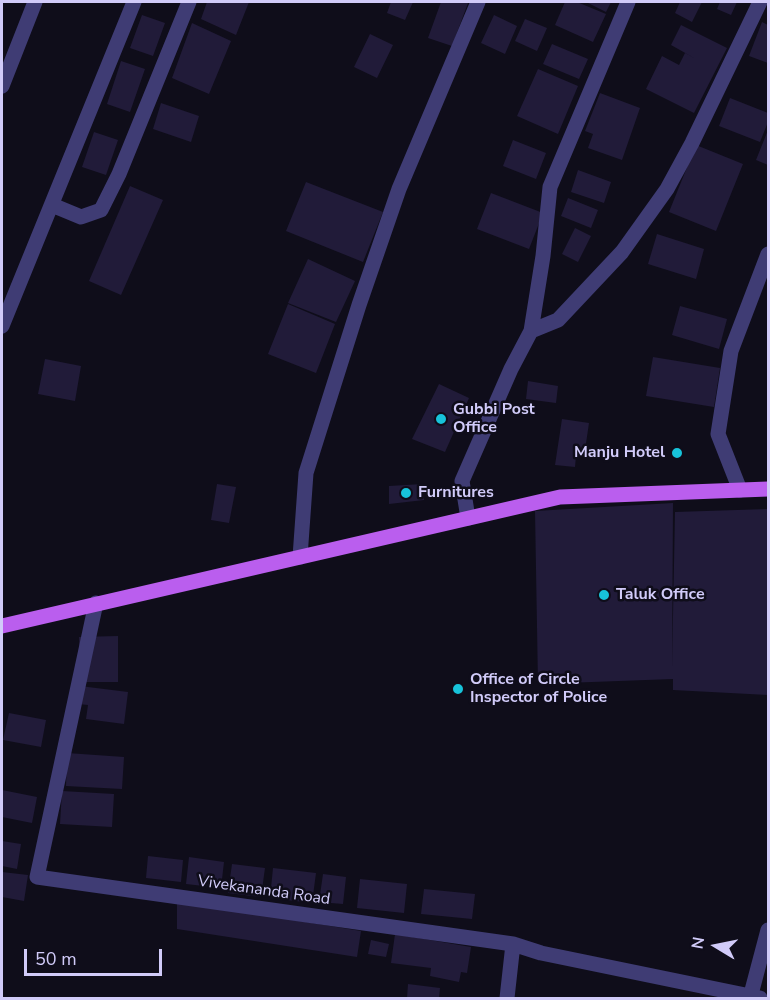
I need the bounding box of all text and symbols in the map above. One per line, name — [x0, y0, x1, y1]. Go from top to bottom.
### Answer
place label: Gubbi Post Office — [453, 400, 535, 438]
marker: Gubbi Post Office — [434, 412, 448, 426]
place label: Manju Hotel — [574, 443, 665, 463]
marker: Manju Hotel — [670, 446, 684, 460]
place label: Furnitures — [418, 483, 494, 503]
marker: Furnitures — [399, 486, 413, 500]
place label: Taluk Office — [616, 585, 705, 605]
marker: Taluk Office — [597, 588, 611, 602]
place label: Office of Circle Inspector of Police — [470, 670, 607, 708]
marker: Office of Circle Inspector of Police — [451, 682, 465, 696]
street label: Vivekananda Road — [197, 872, 331, 910]
north arrow — [686, 916, 746, 976]
text: N — [686, 935, 710, 951]
scale bar — [27, 937, 165, 975]
text: 50 m — [35, 947, 77, 971]

